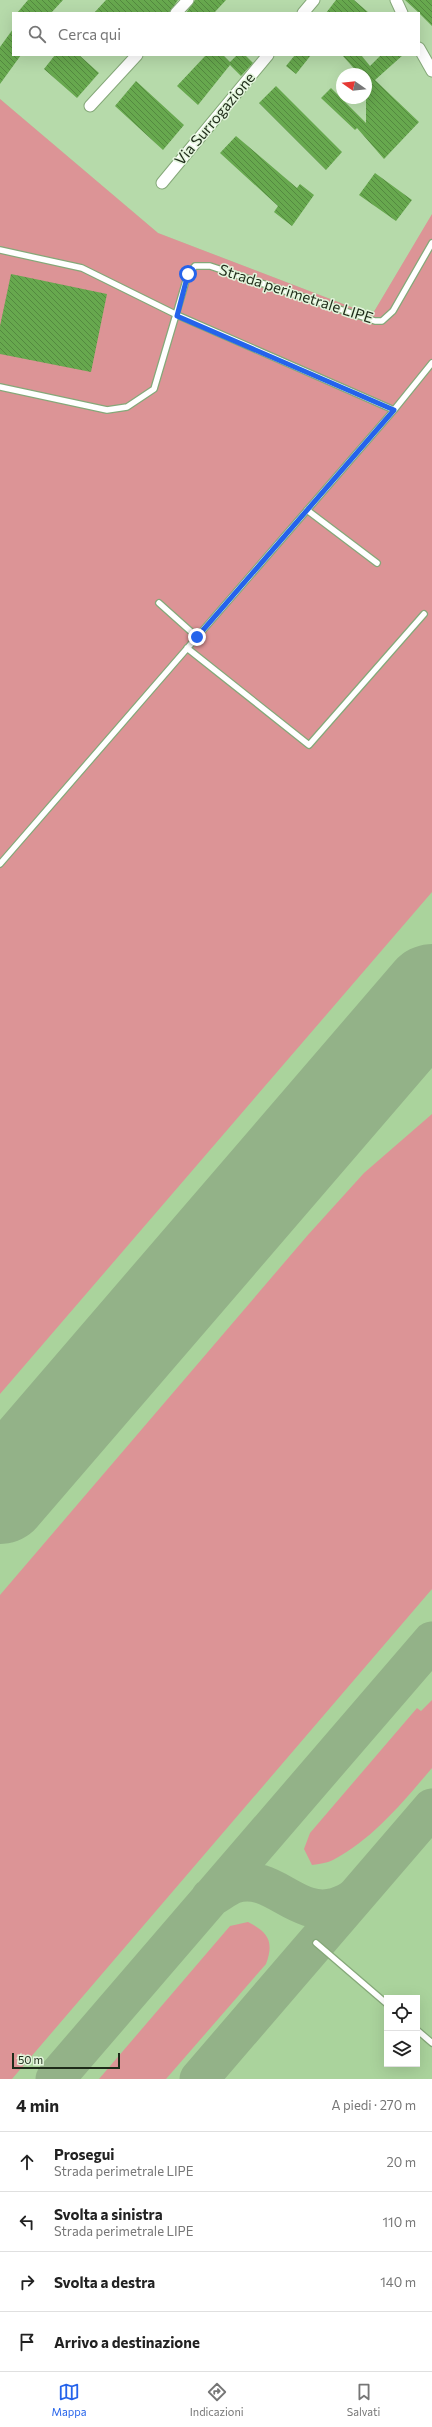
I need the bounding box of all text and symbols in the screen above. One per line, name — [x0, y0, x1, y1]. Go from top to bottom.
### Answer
search box — [12, 12, 420, 56]
icon: search — [26, 23, 48, 45]
text: Cerca qui — [58, 25, 121, 43]
street label: Via Surrogazione — [170, 68, 258, 168]
north arrow — [336, 68, 372, 104]
street label: Strada perimetrale LIPE — [217, 260, 376, 327]
route start — [179, 265, 197, 283]
route end — [188, 628, 206, 646]
map controls — [384, 1995, 420, 2067]
button: locate — [384, 1995, 420, 2031]
button: layers — [384, 2031, 420, 2067]
scale bar — [12, 2051, 120, 2070]
text: 50 m — [18, 2053, 43, 2066]
text: 4 min — [16, 2095, 59, 2116]
text: A piedi · 270 m — [331, 2097, 416, 2113]
text: Prosegui — [54, 2145, 114, 2163]
icon: ahead — [16, 2151, 38, 2173]
text: 20 m — [387, 2154, 416, 2170]
text: Strada perimetrale LIPE — [54, 2163, 193, 2179]
text: Svolta a sinistra — [54, 2205, 163, 2223]
icon: left — [16, 2211, 38, 2233]
text: 110 m — [383, 2214, 416, 2230]
text: Strada perimetrale LIPE — [54, 2223, 193, 2239]
icon: right — [16, 2271, 38, 2293]
text: Svolta a destra — [54, 2273, 155, 2291]
text: 140 m — [380, 2274, 416, 2290]
icon: arrive — [16, 2331, 38, 2353]
text: Arrivo a destinazione — [54, 2333, 200, 2351]
tab: Mappa — [52, 2381, 87, 2418]
tab: Indicazioni — [190, 2381, 244, 2418]
tab: Salvati — [347, 2381, 380, 2418]

